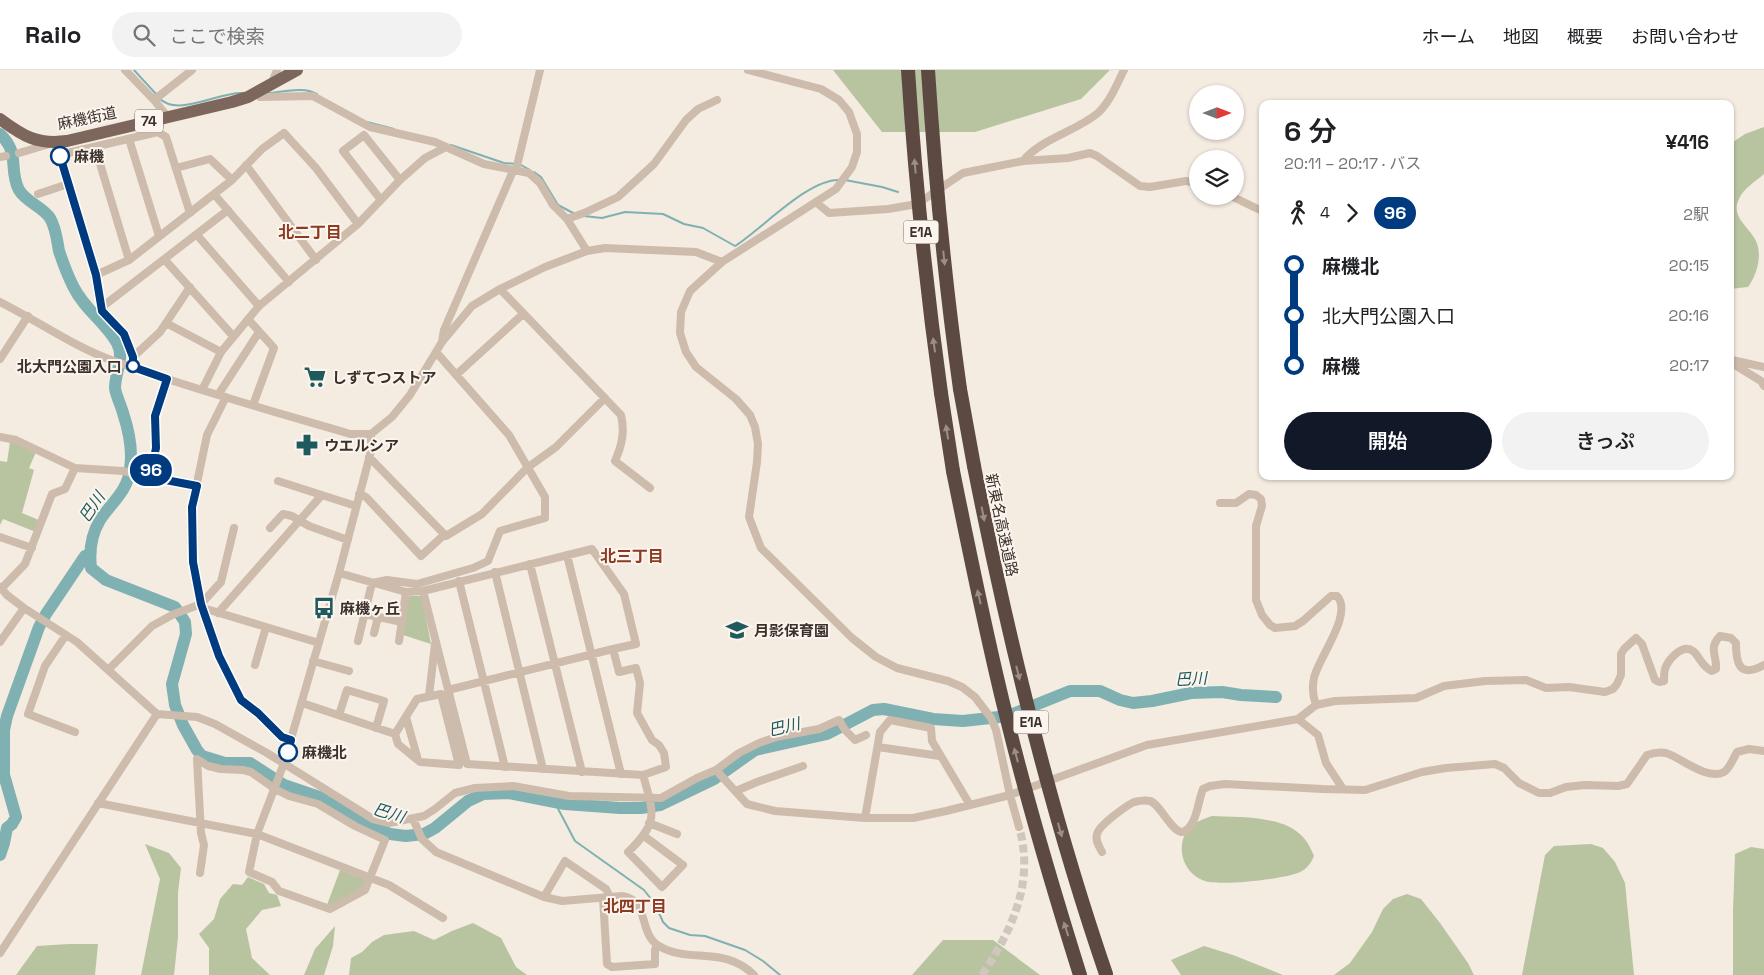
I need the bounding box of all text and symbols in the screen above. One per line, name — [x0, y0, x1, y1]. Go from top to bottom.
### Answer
search box — [112, 12, 462, 57]
text: Railo — [25, 19, 82, 50]
icon: search — [130, 21, 158, 49]
text: ここで検索 — [170, 24, 265, 49]
text: ホーム — [1422, 25, 1475, 48]
text: 地図 — [1503, 25, 1539, 48]
text: 概要 — [1567, 25, 1603, 48]
text: お問い合わせ — [1631, 25, 1739, 48]
north arrow — [1189, 85, 1244, 140]
map controls — [1189, 85, 1244, 205]
street label: 麻機街道 — [56, 102, 118, 134]
road number: 74 — [135, 110, 163, 132]
text: 6 分 — [1284, 113, 1336, 149]
text: ¥416 — [1666, 130, 1709, 155]
marker: 麻機 — [50, 146, 70, 166]
place label: 麻機 — [74, 147, 104, 166]
button: layers — [1189, 150, 1244, 205]
text: 20:11 – 20:17 · バス — [1284, 153, 1421, 174]
one-way arrow — [911, 157, 919, 173]
icon: walk — [1284, 199, 1312, 227]
icon: forward — [1338, 199, 1366, 227]
text: 96 — [1384, 201, 1406, 224]
text: 4 — [1320, 202, 1330, 223]
text: 2駅 — [1683, 204, 1709, 225]
road number: E1A — [904, 220, 938, 243]
district label: 北二丁目 — [278, 222, 342, 243]
one-way arrow — [940, 250, 948, 266]
text: 麻機北 — [1322, 254, 1379, 279]
text: 20:15 — [1669, 255, 1709, 276]
text: 北大門公園入口 — [1322, 304, 1455, 329]
text: 20:16 — [1669, 305, 1709, 326]
one-way arrow — [930, 336, 938, 352]
text: 麻機 — [1322, 354, 1360, 379]
text: 20:17 — [1669, 355, 1709, 376]
place label: 北大門公園入口 — [17, 357, 122, 376]
marker: 北大門公園入口 — [126, 359, 140, 373]
supermarket icon: しずてつストア — [302, 364, 328, 390]
place label: しずてつストア — [332, 368, 436, 387]
button: 開始 — [1284, 412, 1492, 470]
button: きっぷ — [1502, 412, 1709, 470]
one-way arrow — [943, 424, 951, 440]
pharmacy icon: ウエルシア — [294, 432, 320, 458]
place label: ウエルシア — [324, 436, 399, 455]
line badge: 96 — [128, 454, 174, 486]
text: 96 — [140, 458, 162, 481]
street label: 新東名高速道路 — [982, 472, 1022, 578]
water label: 巴川 — [74, 486, 111, 526]
one-way arrow — [980, 506, 988, 522]
district label: 北三丁目 — [600, 546, 664, 567]
one-way arrow — [975, 590, 983, 605]
bus stop icon: 麻機ヶ丘 — [311, 595, 337, 621]
place label: 麻機ヶ丘 — [340, 599, 400, 618]
school or university icon: 月影保育園 — [724, 617, 750, 643]
place label: 月影保育園 — [754, 621, 829, 640]
one-way arrow — [1015, 665, 1023, 680]
water label: 巴川 — [1174, 668, 1210, 690]
road number: E1A — [1014, 710, 1048, 734]
water label: 巴川 — [766, 713, 804, 741]
marker: 麻機北 — [278, 742, 298, 762]
place label: 麻機北 — [302, 743, 347, 762]
one-way arrow — [1012, 748, 1020, 763]
water label: 巴川 — [371, 798, 409, 828]
one-way arrow — [1057, 822, 1065, 837]
district label: 北四丁目 — [603, 896, 667, 917]
one-way arrow — [1061, 921, 1069, 936]

